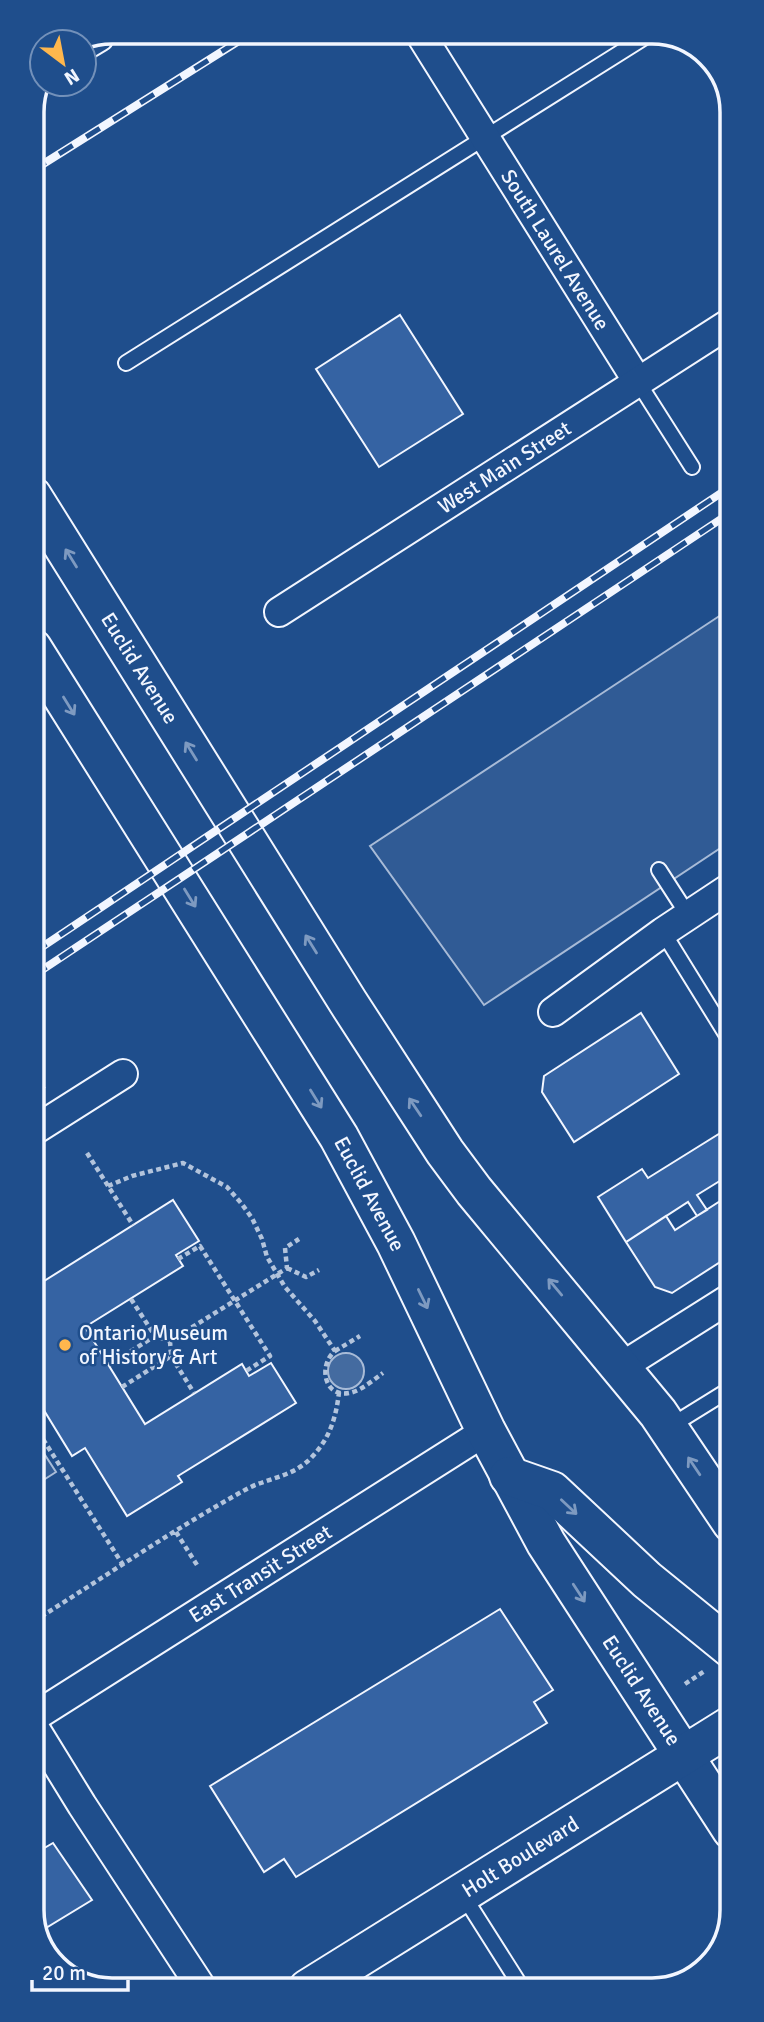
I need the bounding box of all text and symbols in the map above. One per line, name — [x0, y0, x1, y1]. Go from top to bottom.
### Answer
north arrow — [28, 28, 98, 98]
text: N — [60, 63, 83, 90]
street label: South Laurel Avenue — [495, 165, 615, 335]
street label: West Main Street — [433, 415, 576, 520]
one-way arrow — [63, 548, 77, 568]
street label: Euclid Avenue — [95, 608, 184, 729]
one-way arrow — [61, 696, 76, 715]
one-way arrow — [183, 741, 197, 761]
one-way arrow — [184, 888, 198, 908]
one-way arrow — [304, 935, 319, 954]
one-way arrow — [309, 1088, 323, 1108]
one-way arrow — [408, 1098, 422, 1118]
street label: Euclid Avenue — [328, 1132, 411, 1255]
one-way arrow — [547, 1278, 563, 1296]
one-way arrow — [417, 1288, 430, 1309]
place label: Ontario Museum of History & Art — [79, 1320, 228, 1370]
marker: Ontario Museum of History & Art — [57, 1337, 73, 1353]
one-way arrow — [687, 1457, 701, 1477]
one-way arrow — [560, 1499, 578, 1515]
street label: East Transit Street — [184, 1519, 337, 1629]
one-way arrow — [572, 1583, 586, 1602]
street label: Euclid Avenue — [596, 1630, 687, 1751]
street label: Holt Boulevard — [457, 1811, 584, 1903]
scale bar — [32, 1948, 128, 1992]
text: 20 m — [42, 1960, 86, 1986]

